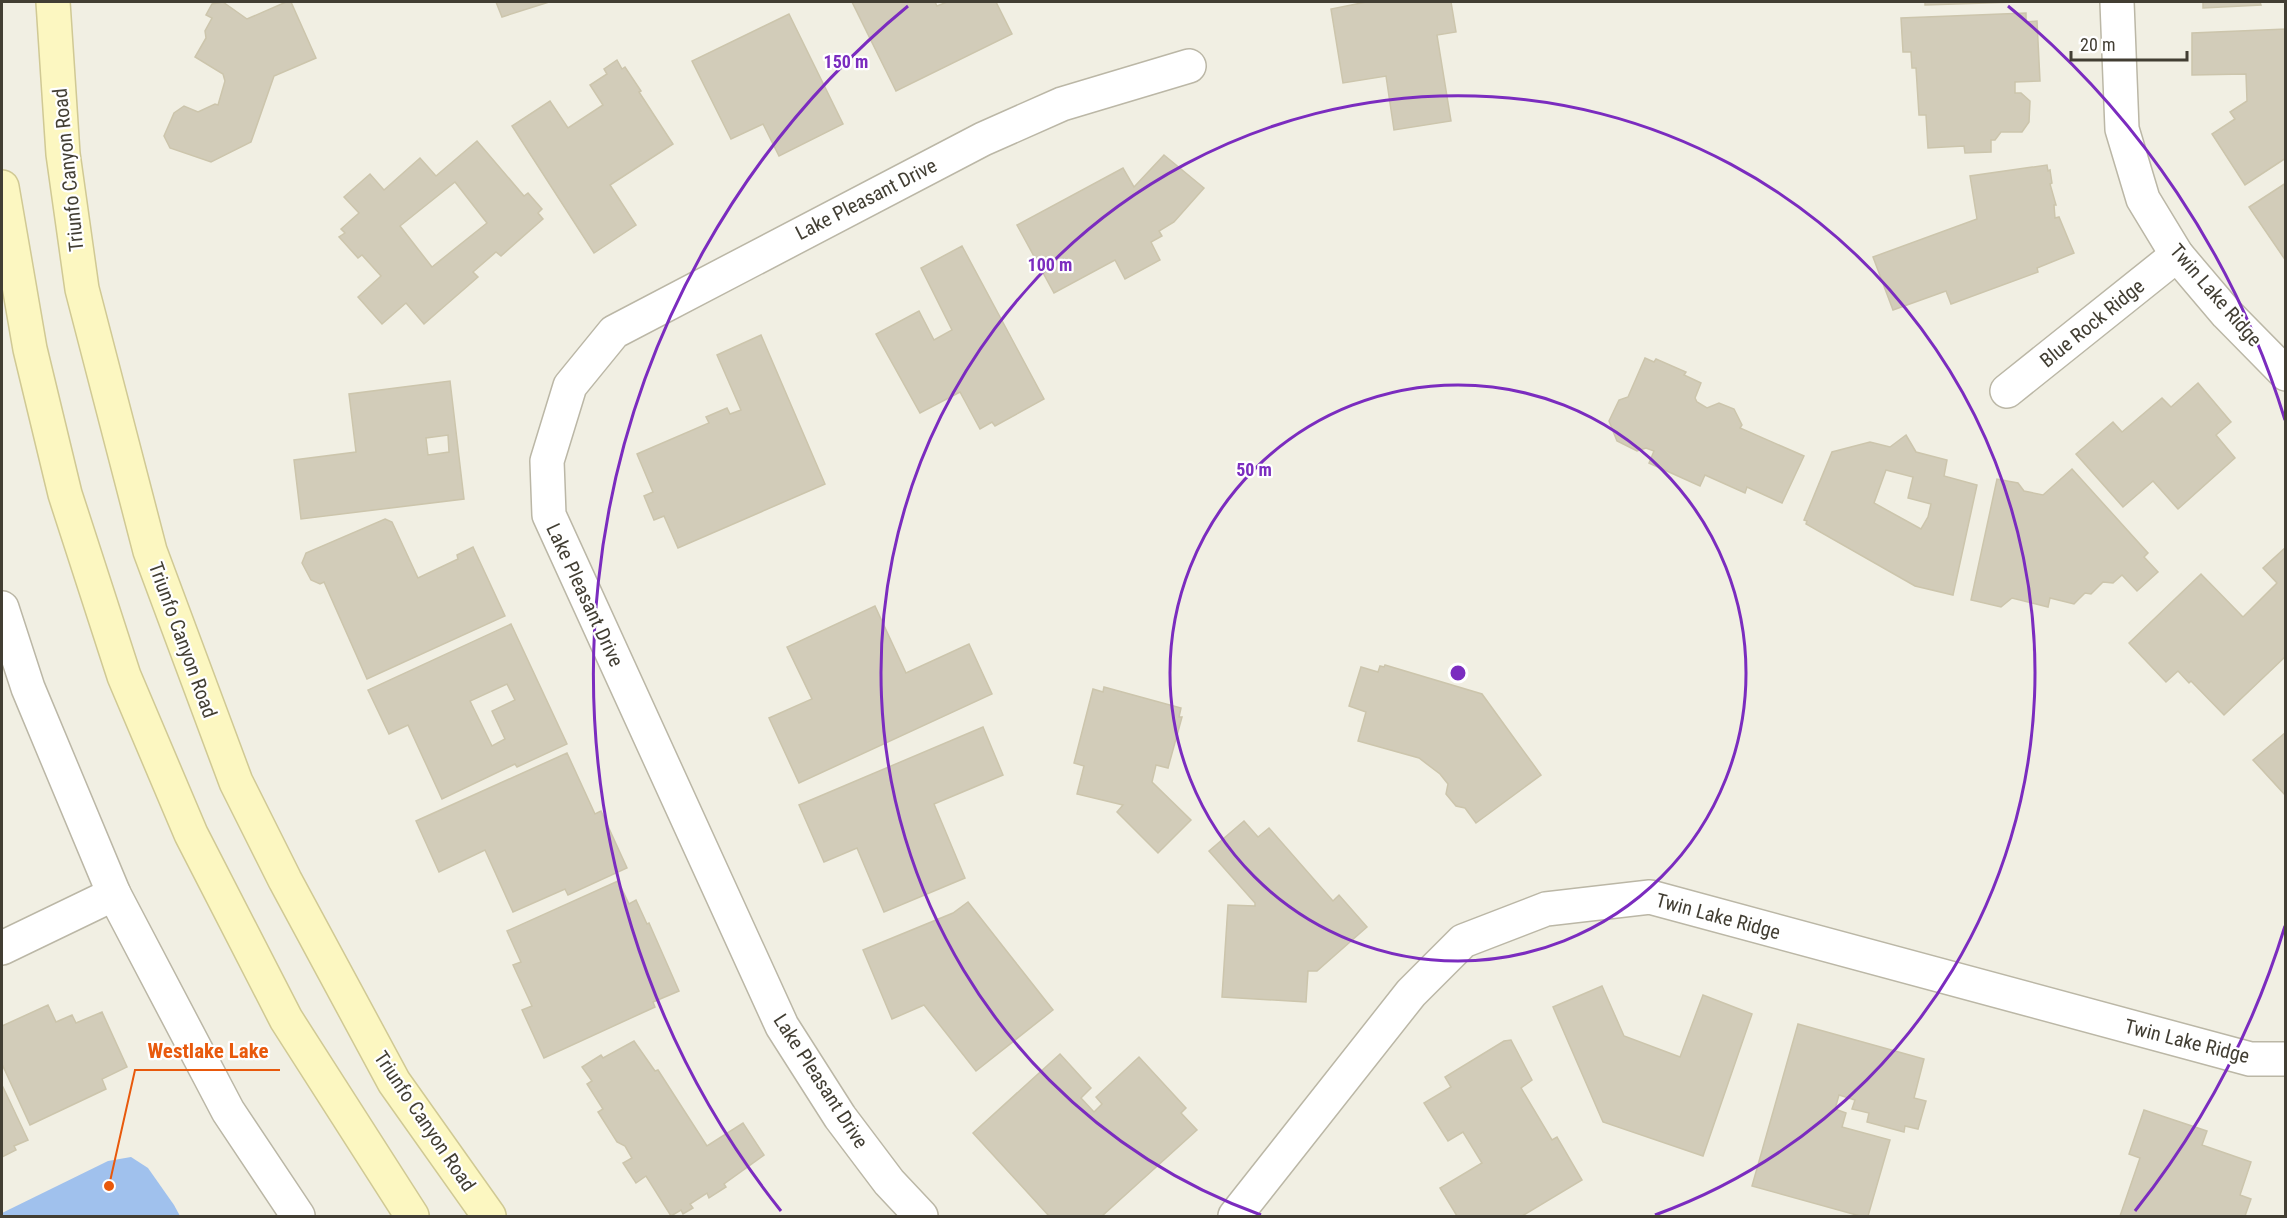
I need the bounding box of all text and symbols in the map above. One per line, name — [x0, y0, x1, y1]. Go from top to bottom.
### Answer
scale bar — [2071, 24, 2186, 62]
text: 20 m — [2080, 34, 2115, 55]
text: 150 m — [824, 51, 868, 72]
street label: Triunfo Canyon Road — [47, 87, 89, 253]
street label: Lake Pleasant Drive — [791, 153, 941, 245]
street label: Twin Lake Ridge — [2165, 239, 2267, 351]
text: 100 m — [1028, 254, 1072, 275]
street label: Blue Rock Ridge — [2035, 274, 2149, 372]
text: 50 m — [1236, 459, 1272, 480]
street label: Lake Pleasant Drive — [541, 520, 629, 670]
street label: Triunfo Canyon Road — [144, 559, 222, 721]
centre of rings — [1448, 663, 1468, 683]
street label: Twin Lake Ridge — [1653, 888, 1783, 944]
street label: Lake Pleasant Drive — [769, 1009, 873, 1153]
street label: Twin Lake Ridge — [2122, 1014, 2252, 1068]
callout: Westlake Lake — [135, 1031, 280, 1070]
text: Westlake Lake — [147, 1039, 269, 1063]
street label: Triunfo Canyon Road — [369, 1046, 481, 1196]

